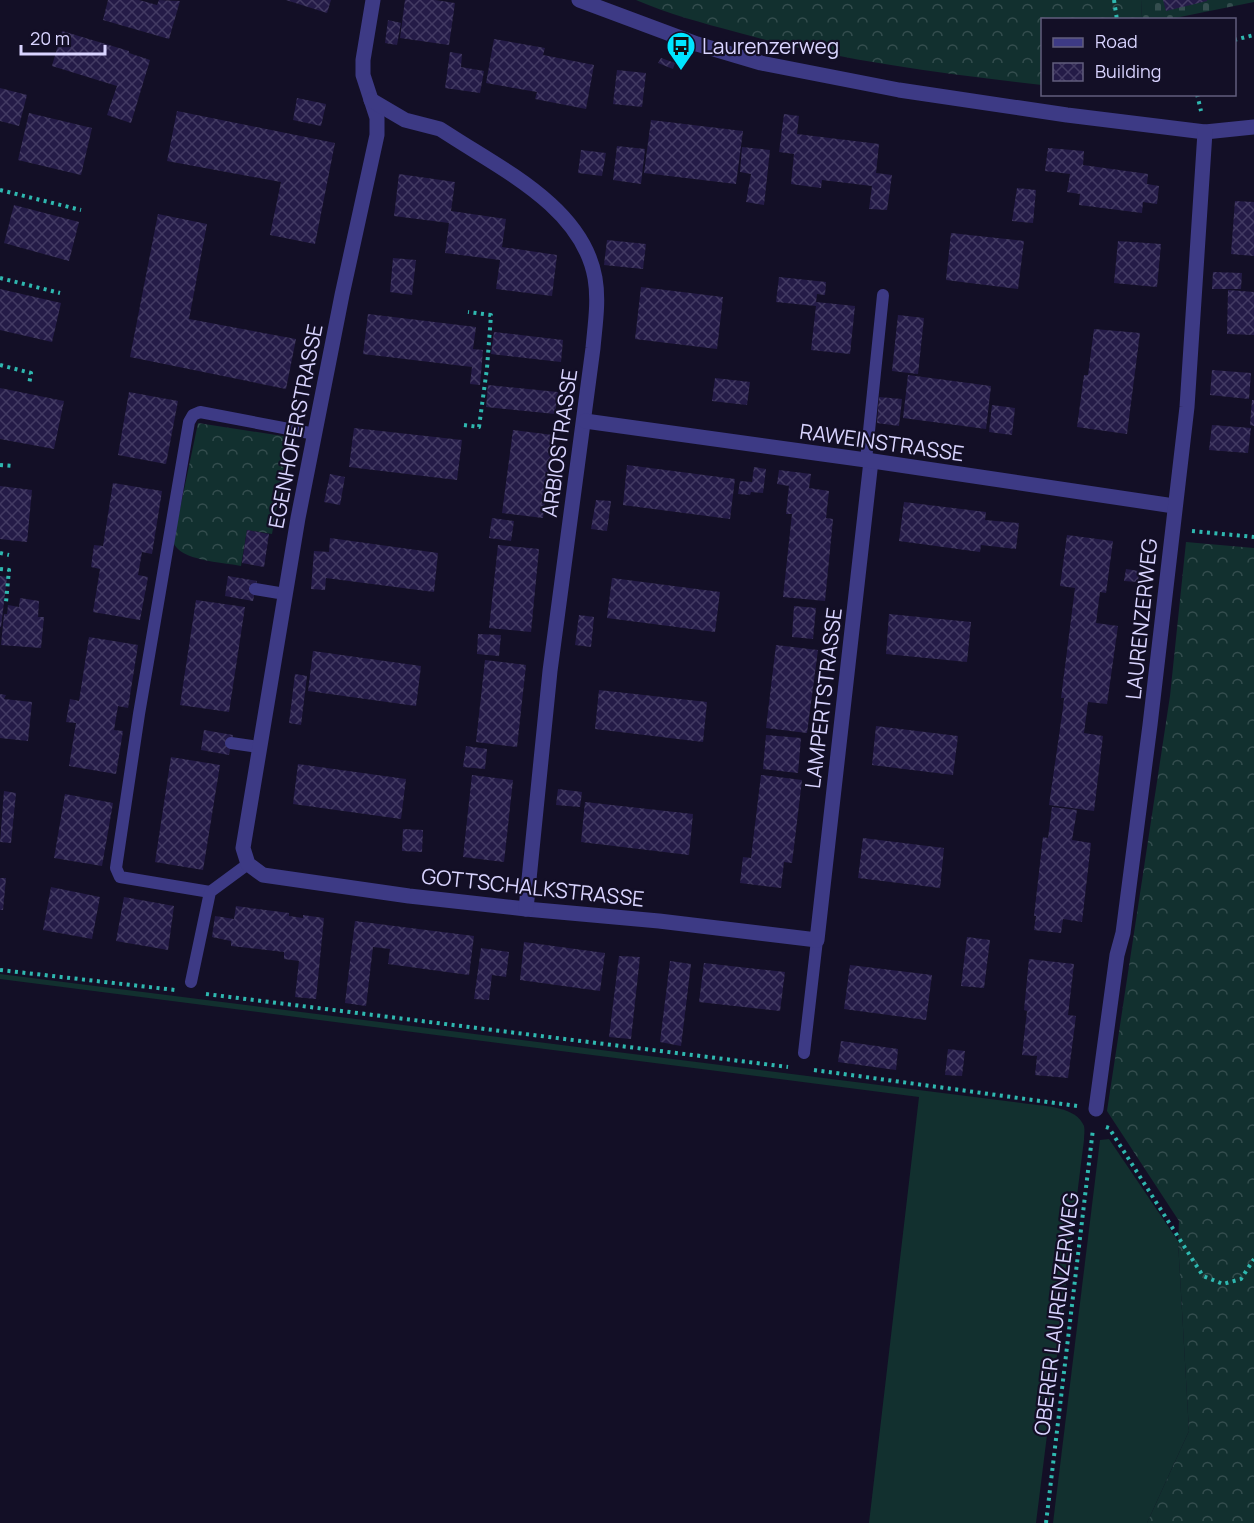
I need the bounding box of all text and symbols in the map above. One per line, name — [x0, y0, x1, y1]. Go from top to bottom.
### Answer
scale bar — [21, 18, 105, 56]
legend — [1041, 18, 1236, 96]
text: 20 m — [30, 26, 70, 50]
text: Road — [1095, 29, 1138, 53]
bus stop icon: Laurenzerweg — [665, 30, 697, 72]
place label: Laurenzerweg — [702, 32, 839, 60]
text: Building — [1095, 59, 1161, 83]
street label: EGENHOFERSTRASSE — [261, 321, 329, 531]
street label: ARBIOSTRASSE — [535, 367, 583, 519]
street label: RAWEINSTRASSE — [798, 417, 966, 467]
street label: LAURENZERWEG — [1119, 537, 1163, 701]
street label: LAMPERTSTRASSE — [798, 606, 848, 790]
street label: GOTTSCHALKSTRASSE — [420, 861, 646, 913]
street label: OBERER LAURENZERWEG — [1027, 1191, 1085, 1437]

